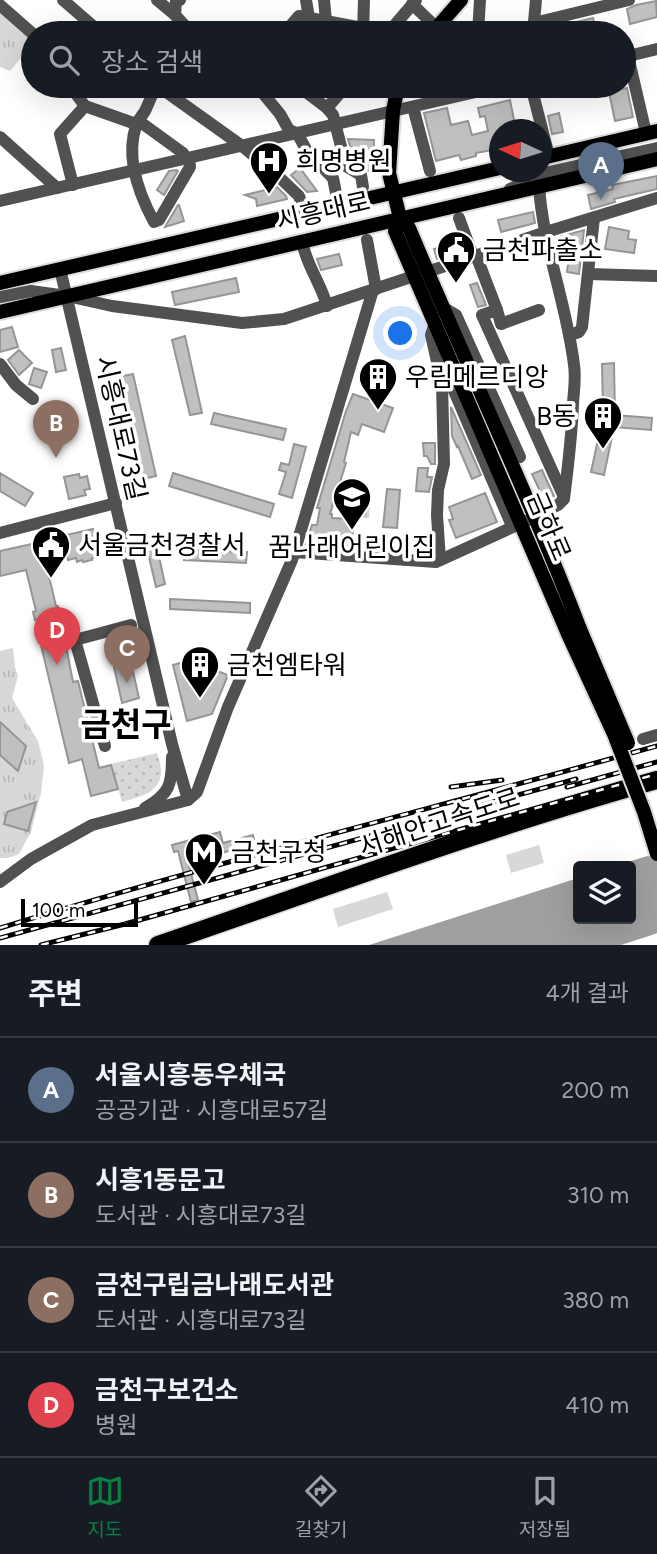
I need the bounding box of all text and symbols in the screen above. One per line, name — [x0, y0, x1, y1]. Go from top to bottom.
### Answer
search box — [21, 21, 636, 98]
icon: search — [45, 41, 83, 79]
text: 장소 검색 — [101, 46, 203, 78]
north arrow — [489, 119, 552, 182]
hospital icon: 희명병원 — [248, 140, 290, 195]
pin: A — [578, 142, 624, 200]
place label: 희명병원 — [296, 145, 392, 177]
street label: 시흥대로 — [273, 185, 373, 237]
public building icon: 금천파출소 — [435, 229, 477, 284]
place label: 금천파출소 — [483, 234, 603, 266]
your location — [383, 316, 417, 350]
street label: 시흥대로73길 — [89, 352, 153, 504]
building icon: 우림메르디앙 — [357, 356, 399, 411]
place label: 우림메르디앙 — [405, 361, 549, 393]
building icon: B동 — [582, 395, 624, 450]
pin: B — [33, 400, 79, 458]
place label: B동 — [536, 400, 576, 432]
school or university icon: 꿈나래어린이집 — [331, 476, 373, 531]
street label: 금하로 — [520, 487, 578, 565]
public building icon: 서울금천경찰서 — [30, 524, 72, 579]
place label: 서울금천경찰서 — [78, 529, 245, 561]
place label: 꿈나래어린이집 — [268, 531, 436, 563]
pin: D — [34, 607, 80, 665]
pin: C — [104, 625, 150, 683]
building icon: 금천엠타워 — [179, 644, 221, 699]
place label: 금천엠타워 — [227, 649, 347, 681]
district label: 금천구 — [80, 705, 172, 744]
street label: 서해안고속도로 — [354, 781, 524, 863]
metro station icon: 금천구청 — [183, 831, 225, 886]
place label: 금천구청 — [231, 836, 327, 868]
map controls — [573, 861, 636, 924]
button: layers — [573, 861, 636, 924]
scale bar — [21, 896, 138, 928]
text: 100 m — [32, 899, 85, 922]
text: 주변 — [28, 975, 83, 1012]
text: 4개 결과 — [546, 979, 629, 1007]
text: 서울시흥동우체국 — [95, 1059, 286, 1091]
text: A — [43, 1076, 59, 1104]
text: 200 m — [561, 1076, 629, 1104]
text: 공공기관 · 시흥대로57길 — [95, 1096, 328, 1124]
text: 시흥1동문고 — [95, 1164, 226, 1196]
text: B — [44, 1181, 58, 1209]
text: 310 m — [567, 1181, 629, 1209]
text: 도서관 · 시흥대로73길 — [95, 1201, 306, 1229]
text: 금천구립금나래도서관 — [95, 1269, 334, 1301]
text: C — [43, 1286, 59, 1314]
text: 380 m — [562, 1286, 629, 1314]
text: 도서관 · 시흥대로73길 — [95, 1306, 306, 1334]
text: 금천구보건소 — [95, 1374, 239, 1406]
text: D — [43, 1391, 59, 1419]
text: 410 m — [565, 1391, 629, 1419]
text: 병원 — [95, 1411, 137, 1439]
tab: 지도 — [86, 1472, 124, 1541]
tab: 길찾기 — [295, 1472, 347, 1541]
tab: 저장됨 — [519, 1472, 571, 1541]

